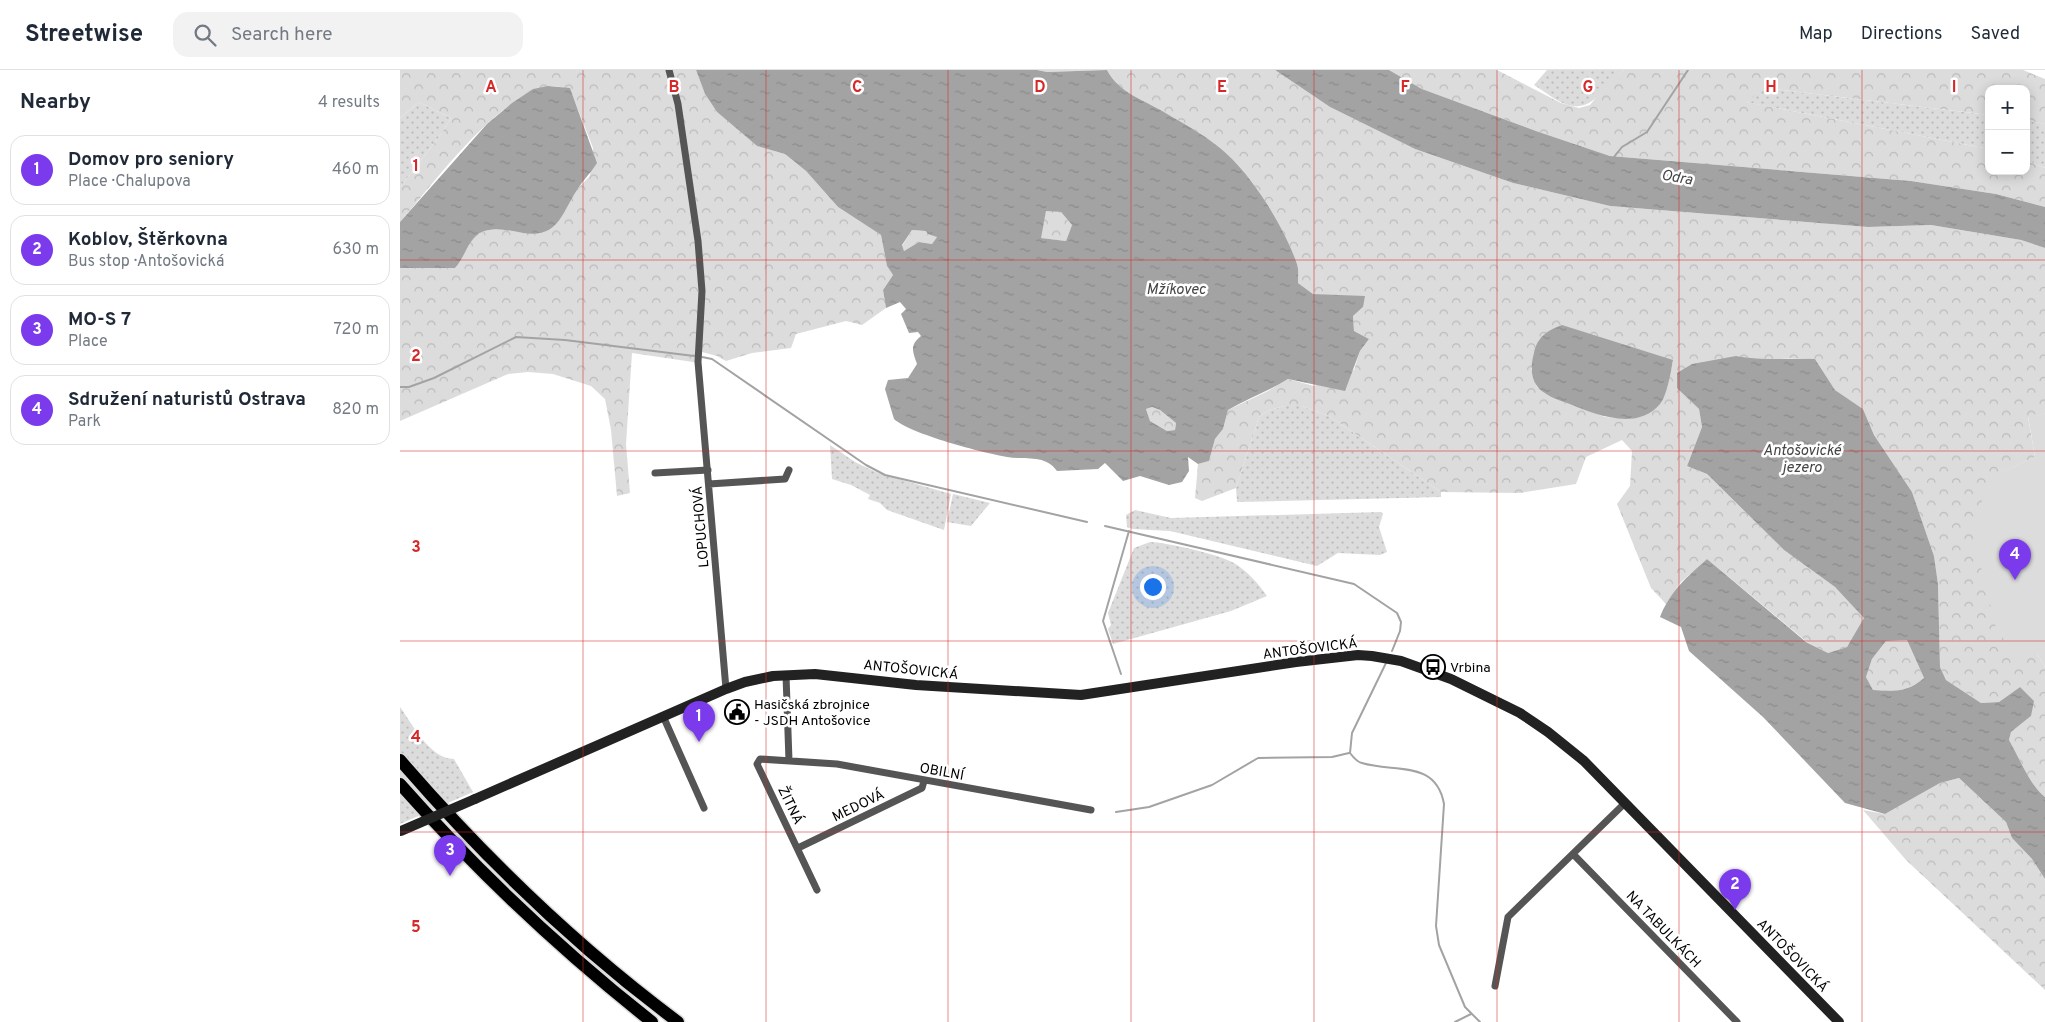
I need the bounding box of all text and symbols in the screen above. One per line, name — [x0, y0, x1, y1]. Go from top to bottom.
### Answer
search box — [173, 12, 523, 57]
text: Streetwise — [25, 20, 143, 50]
icon: search — [191, 21, 219, 49]
text: Search here — [231, 23, 333, 47]
text: Map — [1799, 23, 1833, 46]
text: Directions — [1861, 23, 1943, 46]
text: Saved — [1971, 23, 2020, 46]
text: A — [485, 78, 497, 98]
text: B — [668, 78, 680, 98]
text: C — [852, 78, 862, 98]
text: D — [1034, 78, 1046, 98]
text: E — [1217, 78, 1227, 98]
text: F — [1400, 78, 1410, 98]
text: G — [1583, 78, 1593, 98]
text: H — [1765, 78, 1777, 98]
text: I — [1952, 78, 1956, 98]
map controls — [1985, 85, 2030, 175]
button: + — [1985, 85, 2030, 130]
text: Nearby — [20, 89, 91, 116]
text: 4 results — [318, 93, 380, 113]
button: − — [1985, 130, 2030, 175]
text: Domov pro seniory — [68, 148, 234, 172]
text: 1 — [413, 157, 419, 177]
text: 1 — [34, 160, 40, 180]
text: 460 m — [332, 160, 379, 180]
water label: Odra — [1660, 166, 1694, 191]
text: Place · Chalupova — [68, 172, 191, 192]
text: Koblov, Štěrkovna — [68, 228, 228, 252]
text: 2 — [32, 240, 42, 260]
text: 630 m — [332, 240, 379, 260]
text: Bus stop · Antošovická — [68, 252, 224, 272]
water label: Mžíkovec — [1146, 281, 1207, 300]
text: MO-S 7 — [68, 308, 131, 332]
text: 3 — [32, 320, 42, 340]
text: 720 m — [334, 320, 379, 340]
text: Place — [68, 332, 108, 352]
text: 2 — [411, 347, 421, 367]
text: Sdružení naturistů Ostrava — [68, 388, 306, 412]
text: 4 — [32, 400, 42, 420]
text: 820 m — [332, 400, 379, 420]
text: Park — [68, 412, 101, 432]
water label: Antošovické jezero — [1763, 442, 1842, 478]
street label: LOPUCHOVÁ — [688, 485, 714, 569]
text: 3 — [411, 538, 421, 558]
pin: 4 — [1999, 539, 2031, 580]
your location — [1140, 574, 1166, 600]
street label: ANTOŠOVICKÁ — [1262, 634, 1359, 664]
bus stop icon: Vrbina — [1420, 654, 1446, 680]
street label: ANTOŠOVICKÁ — [862, 656, 959, 684]
place label: Vrbina — [1450, 660, 1491, 677]
place label: Hasičská zbrojnice - JSDH Antošovice — [754, 697, 870, 730]
public building icon: Hasičská zbrojnice - JSDH Antošovice — [724, 699, 750, 725]
pin: 1 — [683, 701, 715, 742]
text: 4 — [411, 728, 421, 748]
street label: OBILNÍ — [918, 759, 966, 785]
street label: ŽITNÁ — [773, 783, 807, 827]
street label: MEDOVÁ — [829, 786, 888, 826]
pin: 3 — [434, 835, 466, 876]
pin: 2 — [1719, 869, 1751, 910]
street label: NA TABULKÁCH — [1622, 887, 1705, 972]
street label: ANTOŠOVICKÁ — [1753, 915, 1832, 996]
text: 5 — [411, 918, 421, 938]

